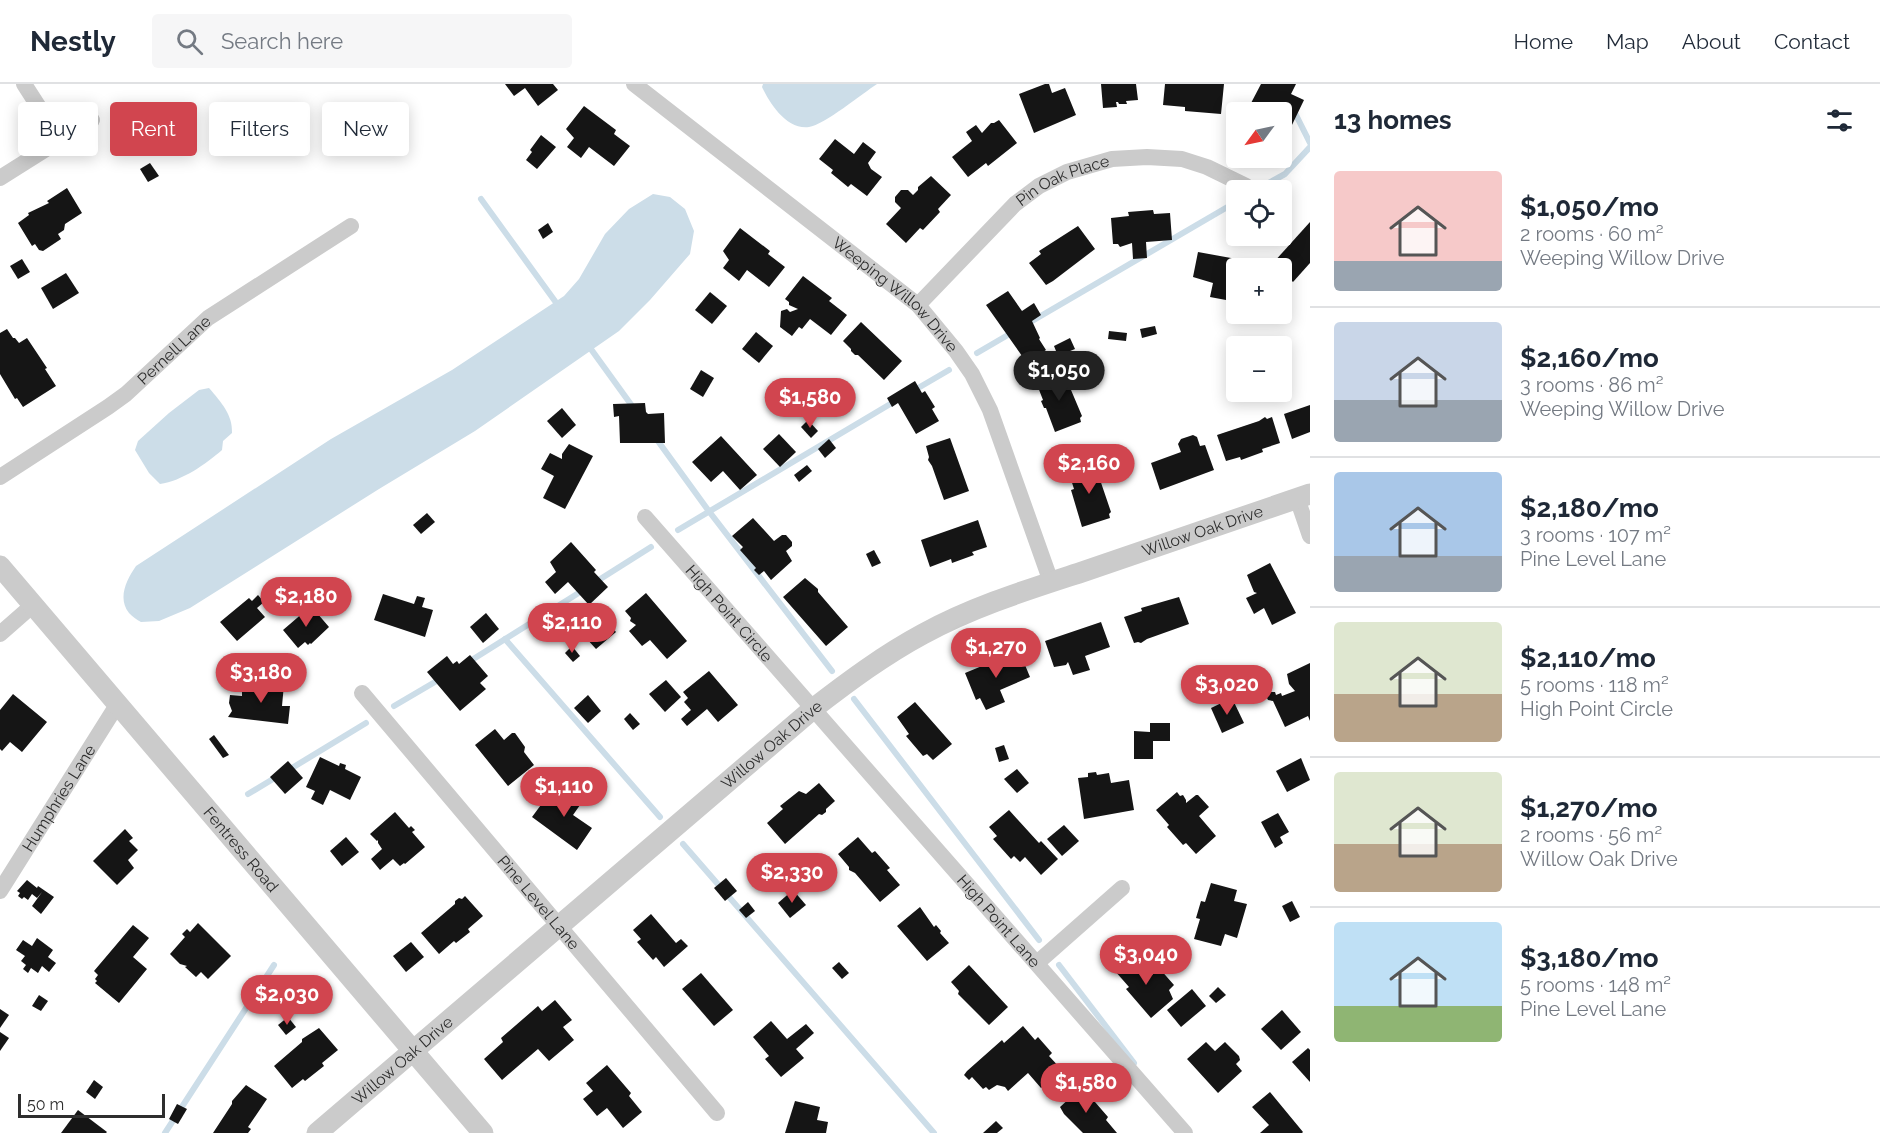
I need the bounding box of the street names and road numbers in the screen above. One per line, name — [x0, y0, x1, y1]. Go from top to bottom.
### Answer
street label: Pin Oak Place — [1012, 151, 1111, 210]
street label: Weeping Willow Drive — [828, 233, 962, 356]
street label: Pernell Lane — [134, 312, 215, 389]
street label: Willow Oak Drive — [1140, 502, 1265, 561]
street label: High Point Circle — [681, 561, 777, 666]
street label: Willow Oak Drive — [718, 696, 826, 793]
street label: Humphries Lane — [18, 741, 100, 855]
street label: Fentress Road — [199, 803, 282, 896]
street label: Pine Level Lane — [493, 852, 584, 953]
street label: High Point Lane — [953, 871, 1044, 971]
street label: Willow Oak Drive — [348, 1012, 457, 1109]

